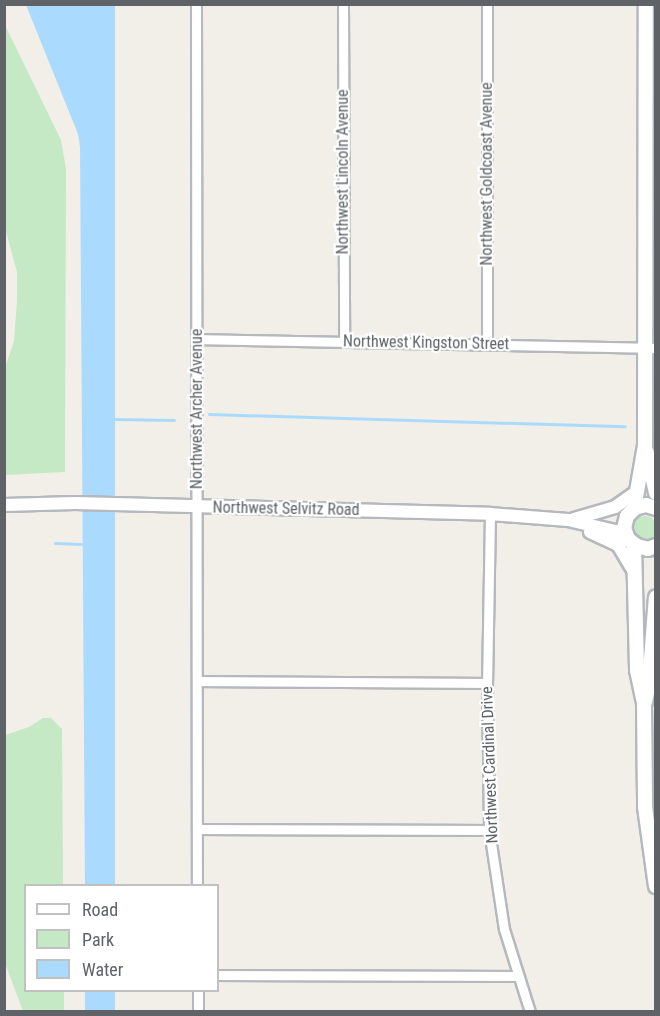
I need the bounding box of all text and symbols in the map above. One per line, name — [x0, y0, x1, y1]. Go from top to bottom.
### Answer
street label: Northwest Goldcoast Avenue — [477, 82, 497, 266]
street label: Northwest Lincoln Avenue — [333, 90, 353, 254]
street label: Northwest Archer Avenue — [187, 329, 207, 489]
street label: Northwest Kingston Street — [343, 332, 509, 354]
street label: Northwest Selvitz Road — [212, 498, 360, 520]
street label: Northwest Cardinal Drive — [478, 686, 502, 844]
legend — [24, 884, 219, 992]
text: Road — [82, 899, 118, 920]
text: Park — [82, 929, 114, 950]
text: Water — [82, 959, 123, 980]

